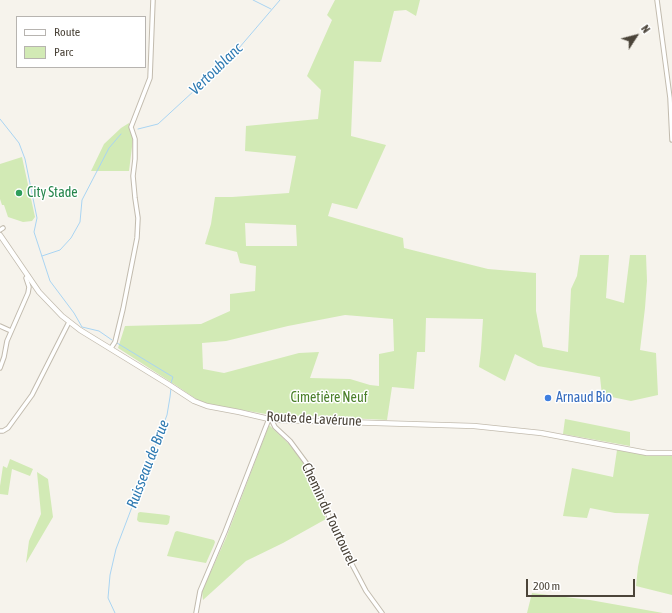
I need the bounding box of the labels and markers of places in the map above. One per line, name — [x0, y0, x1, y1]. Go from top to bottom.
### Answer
place label: City Stade — [27, 185, 78, 201]
marker: City Stade — [14, 188, 24, 198]
place label: Arnaud Bio — [556, 390, 612, 406]
marker: Arnaud Bio — [543, 393, 553, 403]

